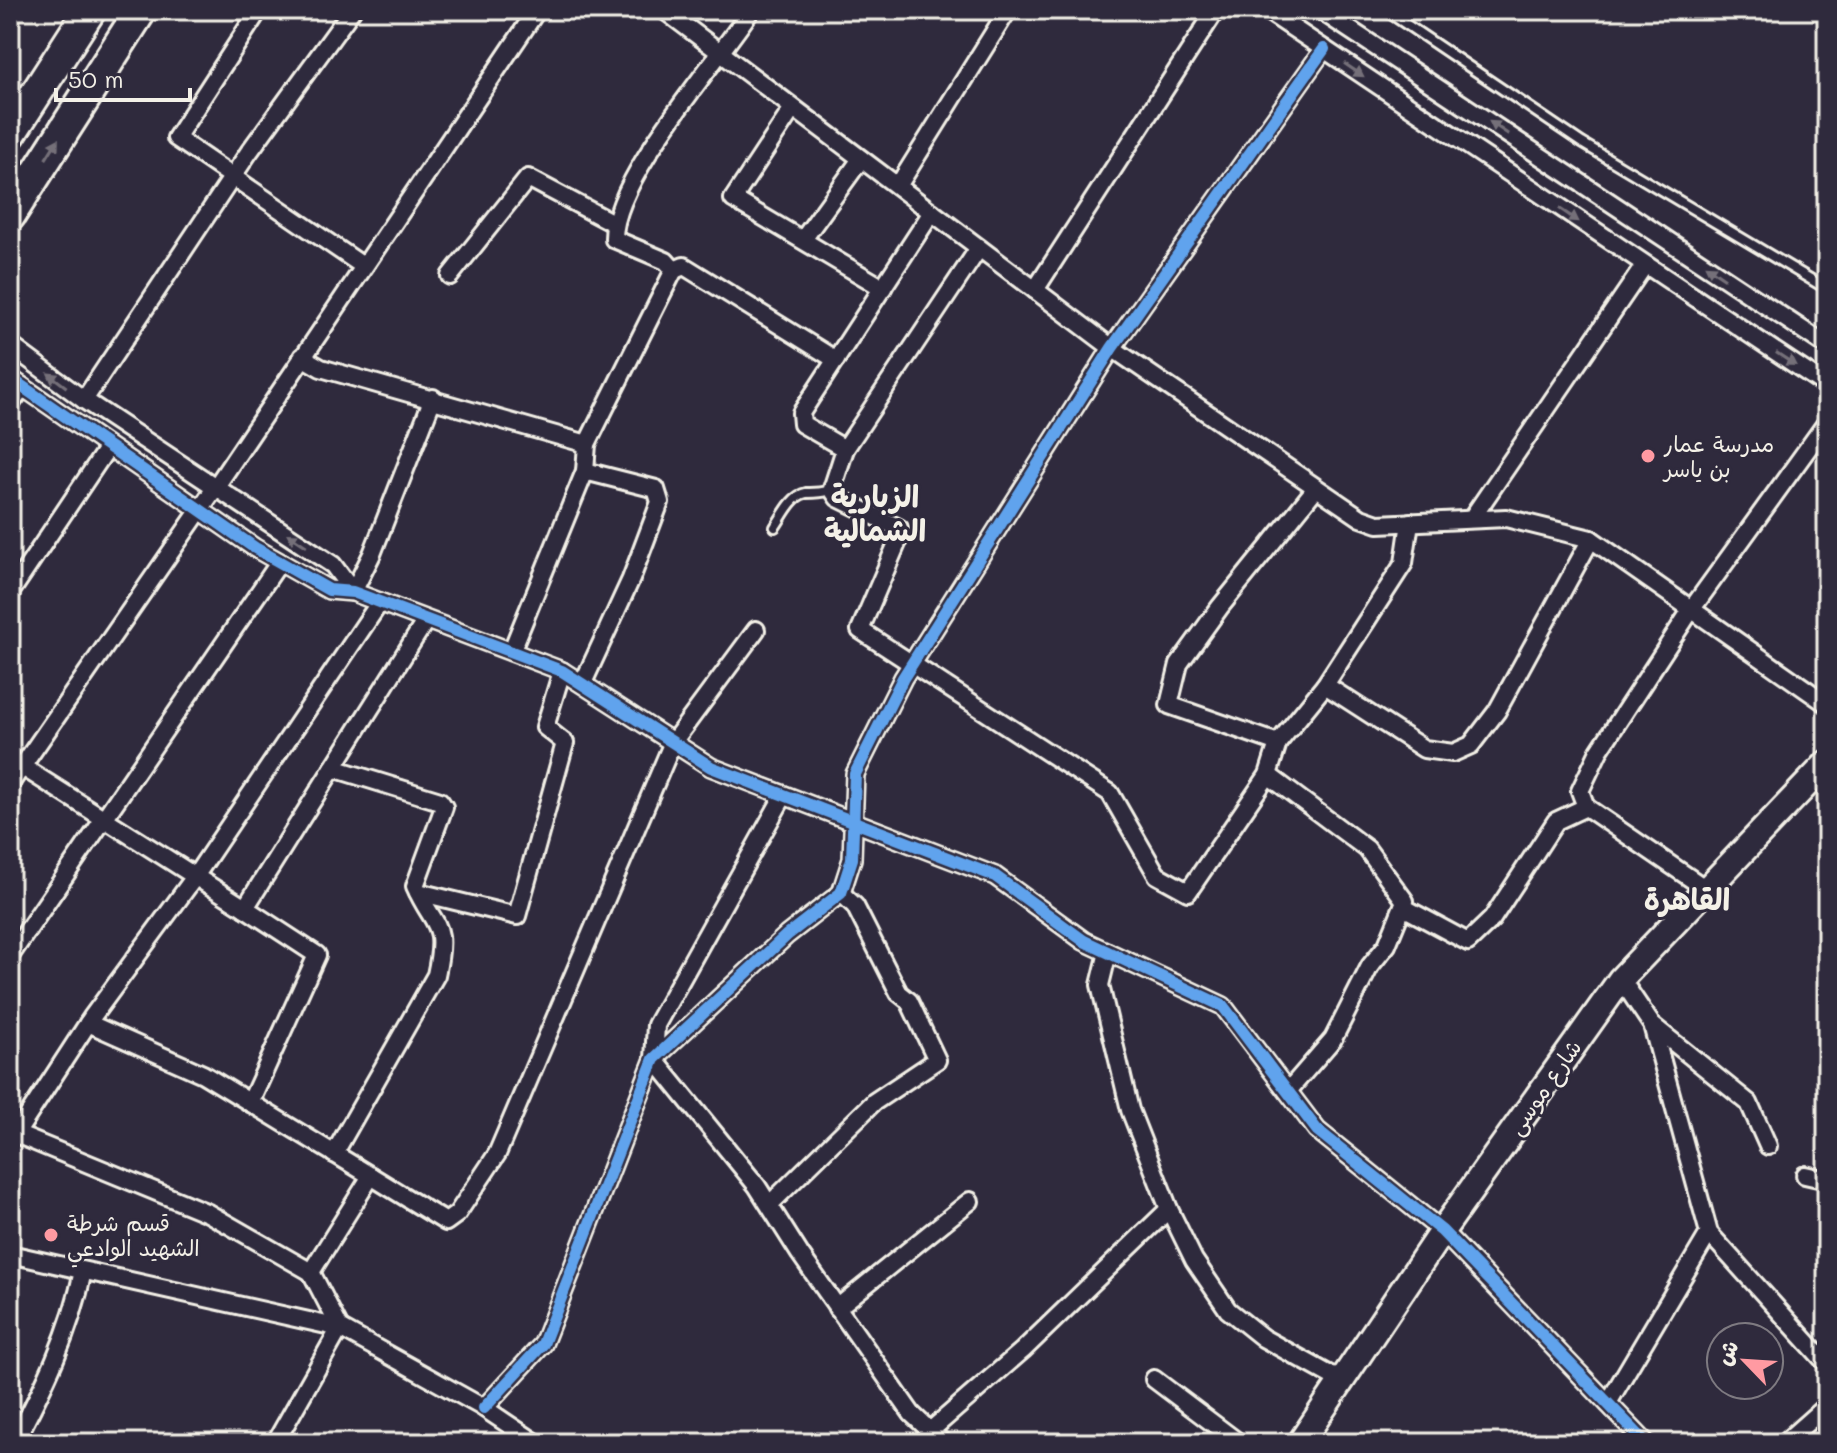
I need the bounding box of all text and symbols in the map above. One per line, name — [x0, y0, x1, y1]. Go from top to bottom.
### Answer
scale bar — [56, 52, 190, 102]
one-way arrow — [1343, 62, 1365, 76]
text: 50 m — [68, 63, 124, 94]
one-way arrow — [1488, 121, 1509, 136]
one-way arrow — [44, 138, 58, 160]
one-way arrow — [1559, 208, 1580, 223]
one-way arrow — [1705, 265, 1726, 280]
one-way arrow — [1775, 352, 1797, 366]
one-way arrow — [47, 373, 67, 389]
place label: مدرسة عمار بن ياسر — [1662, 429, 1774, 483]
marker: مدرسة عمار بن ياسر — [1639, 447, 1657, 465]
district label: الزبارية الشمالية — [824, 475, 926, 549]
one-way arrow — [286, 532, 307, 547]
district label: القاهرة — [1644, 878, 1730, 918]
street label: شارع موسى — [1501, 1034, 1589, 1141]
place label: قسم شرطة الشهيد الوادعي — [67, 1208, 200, 1268]
marker: قسم شرطة الشهيد الوادعي — [42, 1226, 60, 1244]
north arrow — [1705, 1321, 1785, 1401]
text: ش — [1708, 1335, 1745, 1369]

